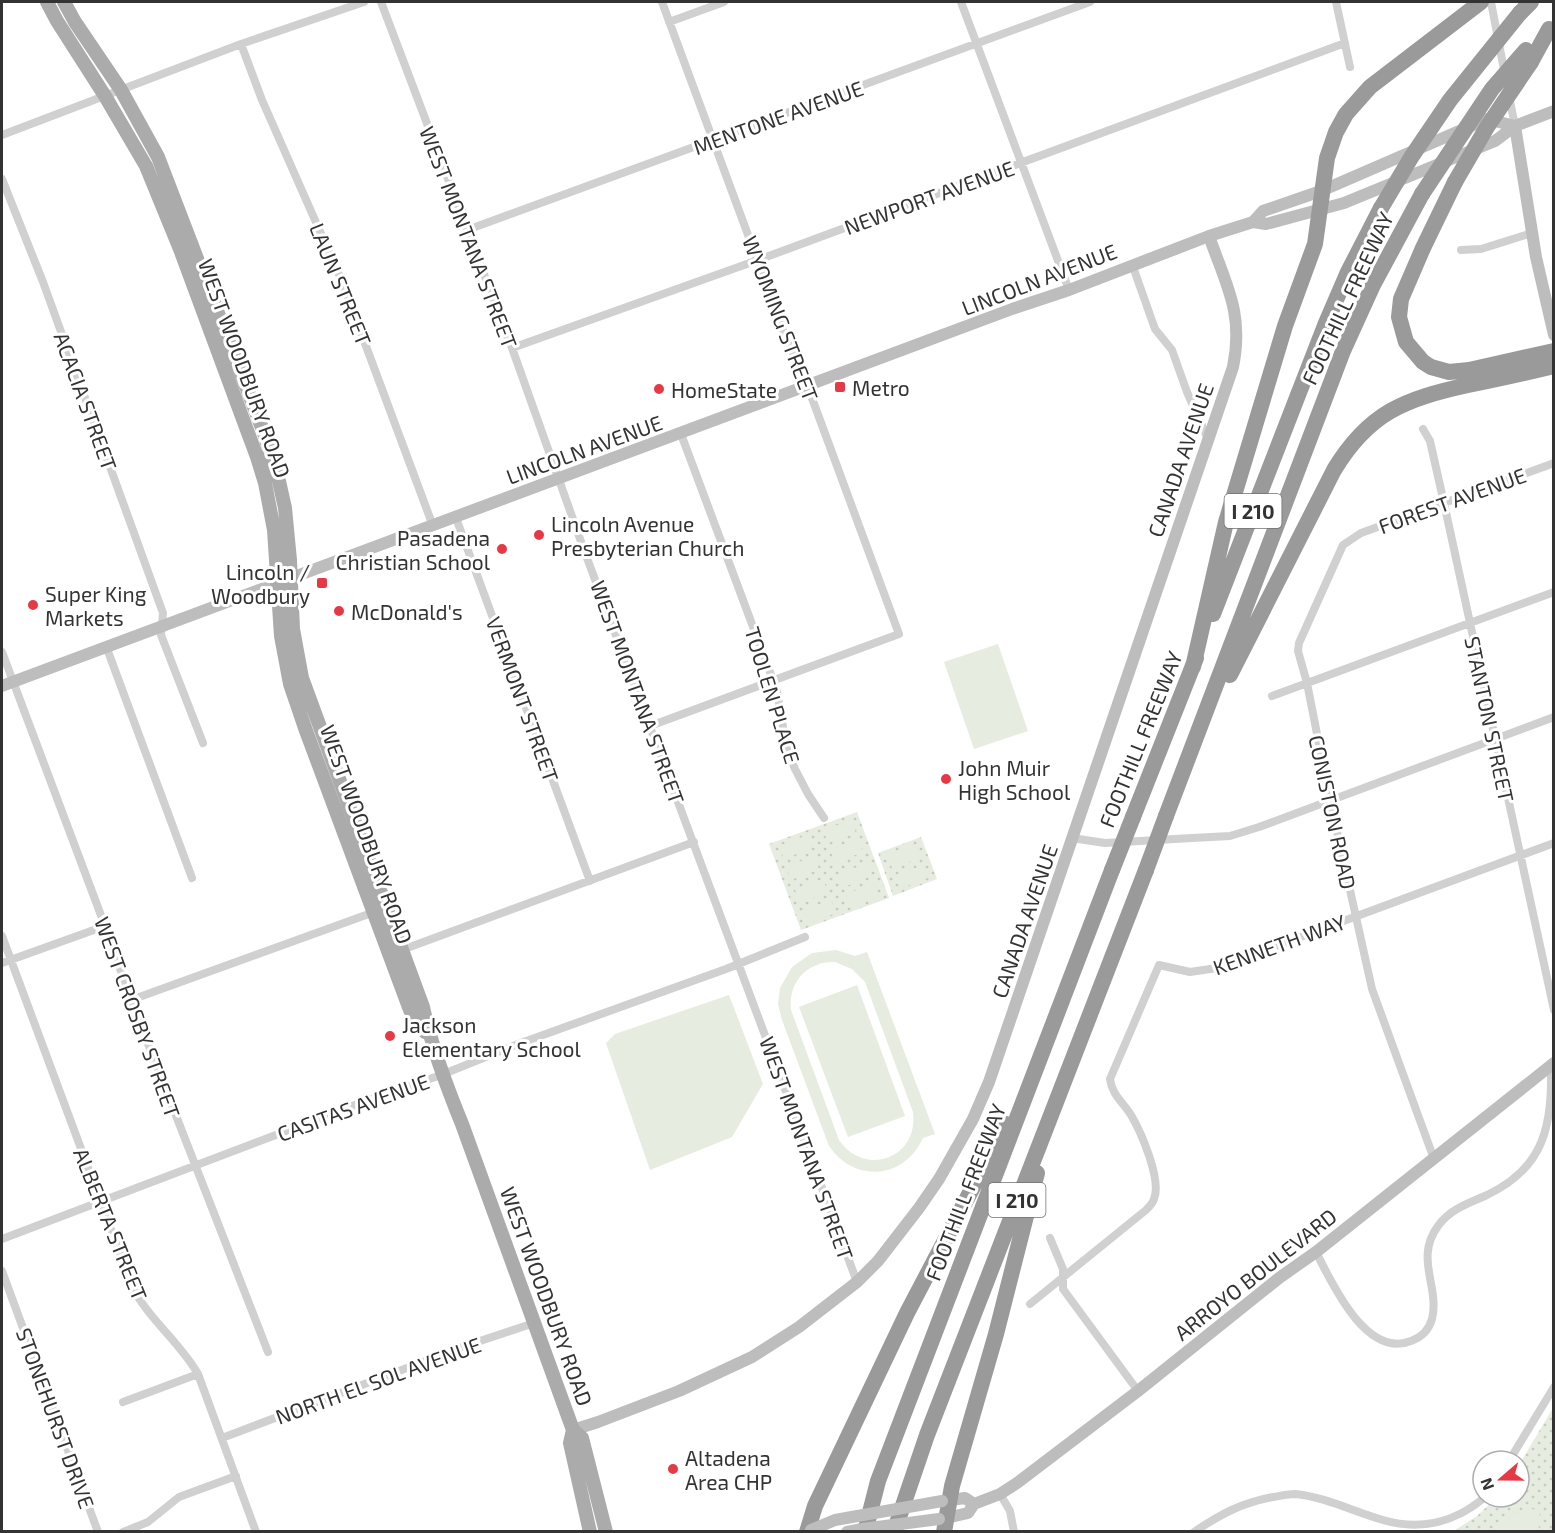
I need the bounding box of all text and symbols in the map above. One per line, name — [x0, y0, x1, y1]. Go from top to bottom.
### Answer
street label: MENTONE AVENUE — [690, 75, 866, 159]
street label: WEST MONTANA STREET — [415, 122, 523, 352]
street label: NEWPORT AVENUE — [841, 155, 1017, 239]
street label: FOOTHILL FREEWAY — [1296, 208, 1398, 388]
street label: LAUN STREET — [305, 219, 377, 349]
street label: WYOMING STREET — [738, 232, 824, 404]
street label: LINCOLN AVENUE — [958, 238, 1120, 320]
street label: WEST WOODBURY ROAD — [194, 255, 296, 481]
street label: ACACIA STREET — [49, 328, 123, 474]
place label: Metro — [852, 375, 910, 400]
place label: HomeState — [671, 377, 777, 402]
marker: Metro — [833, 380, 847, 394]
street label: CANADA AVENUE — [1142, 380, 1218, 540]
marker: HomeState — [652, 382, 666, 396]
street label: LINCOLN AVENUE — [503, 409, 665, 489]
street label: FOREST AVENUE — [1375, 462, 1529, 538]
road number: I 210 — [1224, 494, 1282, 528]
place label: Lincoln Avenue Presbyterian Church — [551, 511, 745, 560]
place label: Pasadena Christian School — [336, 525, 491, 574]
marker: Lincoln Avenue Presbyterian Church — [532, 528, 546, 542]
marker: Pasadena Christian School — [495, 542, 509, 556]
place label: Lincoln / Woodbury — [211, 559, 310, 608]
marker: Lincoln / Woodbury — [315, 576, 329, 590]
street label: WEST MONTANA STREET — [586, 577, 690, 807]
place label: Super King Markets — [45, 581, 147, 630]
marker: Super King Markets — [26, 598, 40, 612]
place label: McDonald's — [351, 599, 463, 624]
marker: McDonald's — [332, 604, 346, 618]
street label: VERMONT STREET — [482, 613, 564, 785]
street label: TOOLEN PLACE — [740, 623, 806, 767]
street label: STANTON STREET — [1460, 634, 1520, 804]
street label: FOOTHILL FREEWAY — [1093, 647, 1187, 831]
street label: WEST WOODBURY ROAD — [316, 721, 418, 947]
street label: CONISTON ROAD — [1304, 733, 1362, 891]
place label: John Muir High School — [958, 755, 1071, 804]
marker: John Muir High School — [939, 772, 953, 786]
street label: CANADA AVENUE — [986, 841, 1062, 1001]
street label: KENNETH WAY — [1209, 908, 1349, 980]
street label: WEST CROSBY STREET — [90, 913, 186, 1121]
place label: Jackson Elementary School — [402, 1012, 582, 1061]
marker: Jackson Elementary School — [383, 1029, 397, 1043]
street label: WEST MONTANA STREET — [755, 1033, 859, 1263]
street label: CASITAS AVENUE — [274, 1068, 432, 1146]
street label: FOOTHILL FREEWAY — [920, 1100, 1010, 1284]
street label: ALBERTA STREET — [69, 1144, 153, 1304]
street label: WEST WOODBURY ROAD — [496, 1183, 598, 1409]
road number: I 210 — [988, 1183, 1046, 1217]
street label: ARROYO BOULEVARD — [1169, 1203, 1341, 1345]
street label: STONEHURST DRIVE — [12, 1324, 100, 1512]
street label: NORTH EL SOL AVENUE — [272, 1331, 484, 1429]
place label: Altadena Area CHP — [685, 1445, 772, 1494]
north arrow — [1471, 1449, 1531, 1509]
marker: Altadena Area CHP — [666, 1462, 680, 1476]
text: N — [1476, 1476, 1497, 1493]

